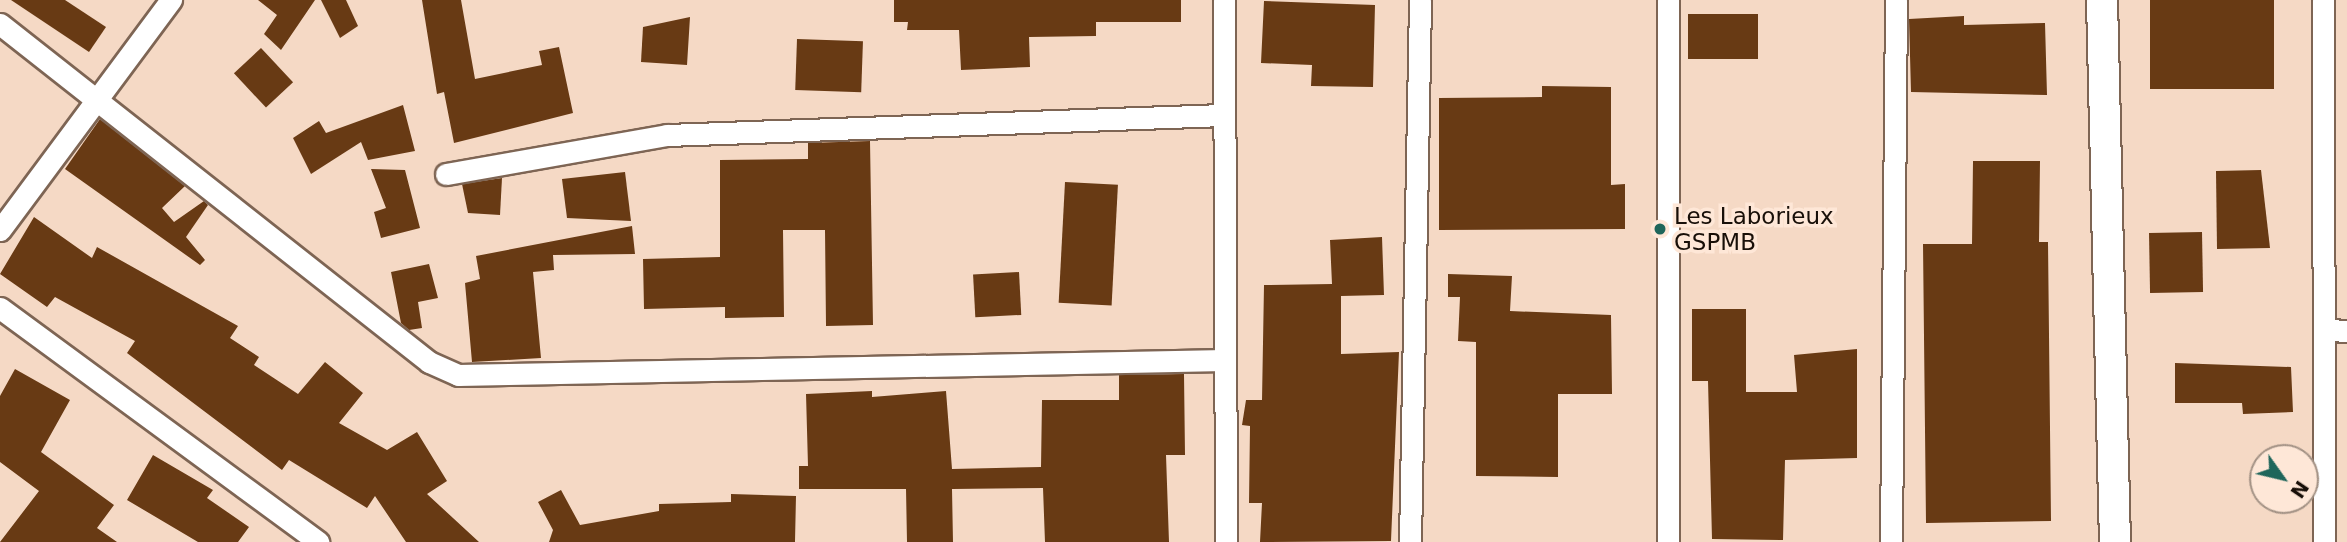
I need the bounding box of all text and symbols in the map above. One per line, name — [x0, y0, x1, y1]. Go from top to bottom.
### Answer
place label: Les Laborieux GSPMB — [1674, 202, 1834, 256]
marker: Les Laborieux GSPMB — [1652, 221, 1668, 237]
north arrow — [2249, 444, 2319, 514]
text: N — [2286, 477, 2313, 502]

